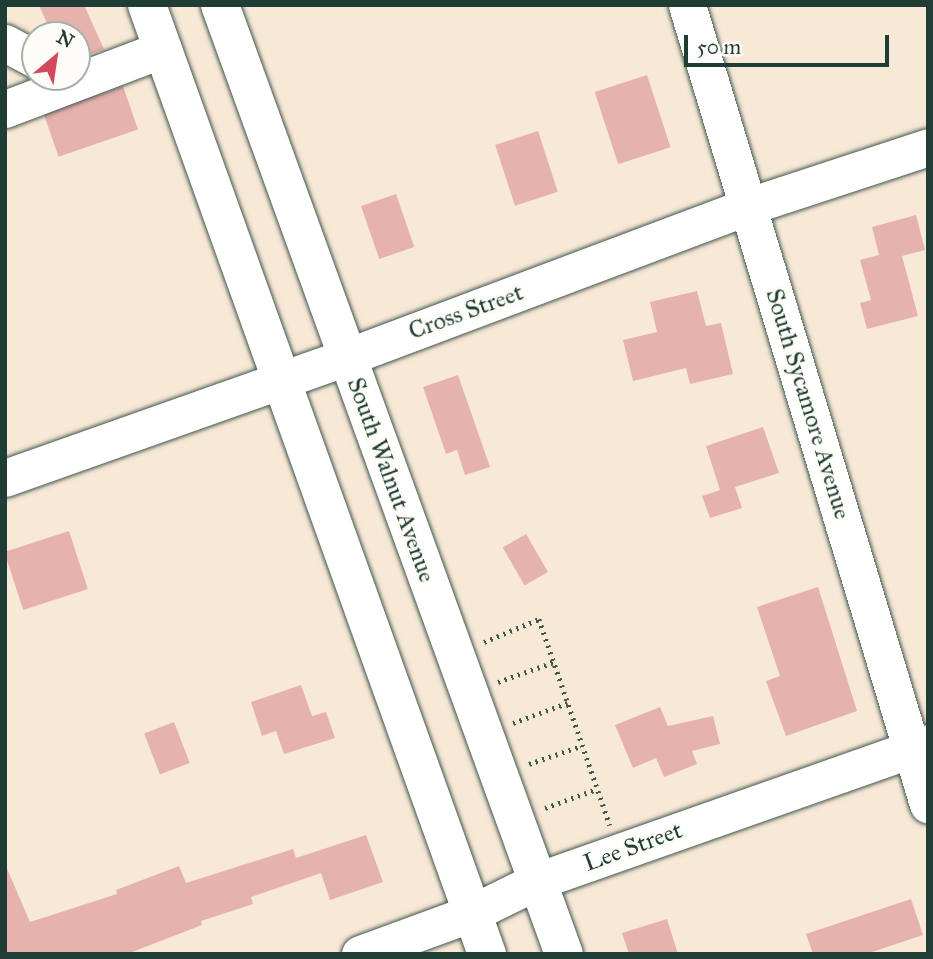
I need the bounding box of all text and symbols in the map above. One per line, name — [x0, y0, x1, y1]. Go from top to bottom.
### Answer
north arrow — [21, 21, 91, 91]
scale bar — [688, 21, 893, 65]
text: N — [53, 25, 78, 53]
text: 50 m — [697, 34, 741, 60]
street label: Cross Street — [405, 278, 527, 346]
street label: South Sycamore Avenue — [759, 285, 857, 523]
street label: South Walnut Avenue — [341, 374, 441, 586]
street label: Lee Street — [580, 816, 686, 878]

